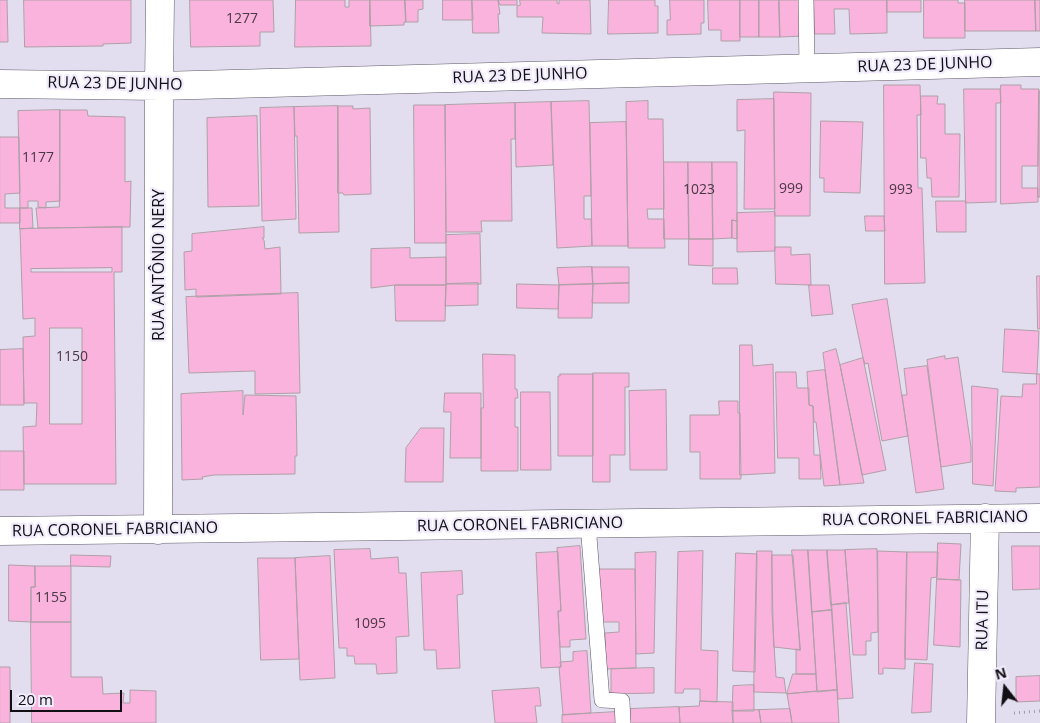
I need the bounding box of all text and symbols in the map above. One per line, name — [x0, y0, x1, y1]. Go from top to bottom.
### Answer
house number: 1277 — [226, 11, 258, 27]
street label: RUA 23 DE JUNHO — [857, 53, 993, 77]
street label: RUA 23 DE JUNHO — [452, 64, 588, 88]
street label: RUA 23 DE JUNHO — [47, 73, 183, 95]
house number: 1177 — [22, 150, 54, 166]
house number: 999 — [779, 181, 803, 197]
house number: 1023 — [683, 182, 715, 198]
house number: 993 — [889, 182, 913, 198]
street label: RUA ANTÔNIO NERY — [149, 189, 169, 341]
house number: 1150 — [56, 349, 88, 365]
street label: RUA CORONEL FABRICIANO — [822, 508, 1028, 530]
street label: RUA CORONEL FABRICIANO — [417, 514, 623, 536]
street label: RUA CORONEL FABRICIANO — [12, 519, 218, 541]
street label: RUA ITU — [973, 589, 993, 651]
house number: 1155 — [35, 590, 67, 606]
house number: 1095 — [354, 616, 386, 632]
text: N — [993, 662, 1009, 684]
north arrow — [980, 663, 1030, 713]
scale bar — [12, 680, 125, 712]
text: 20 m — [18, 689, 53, 709]

